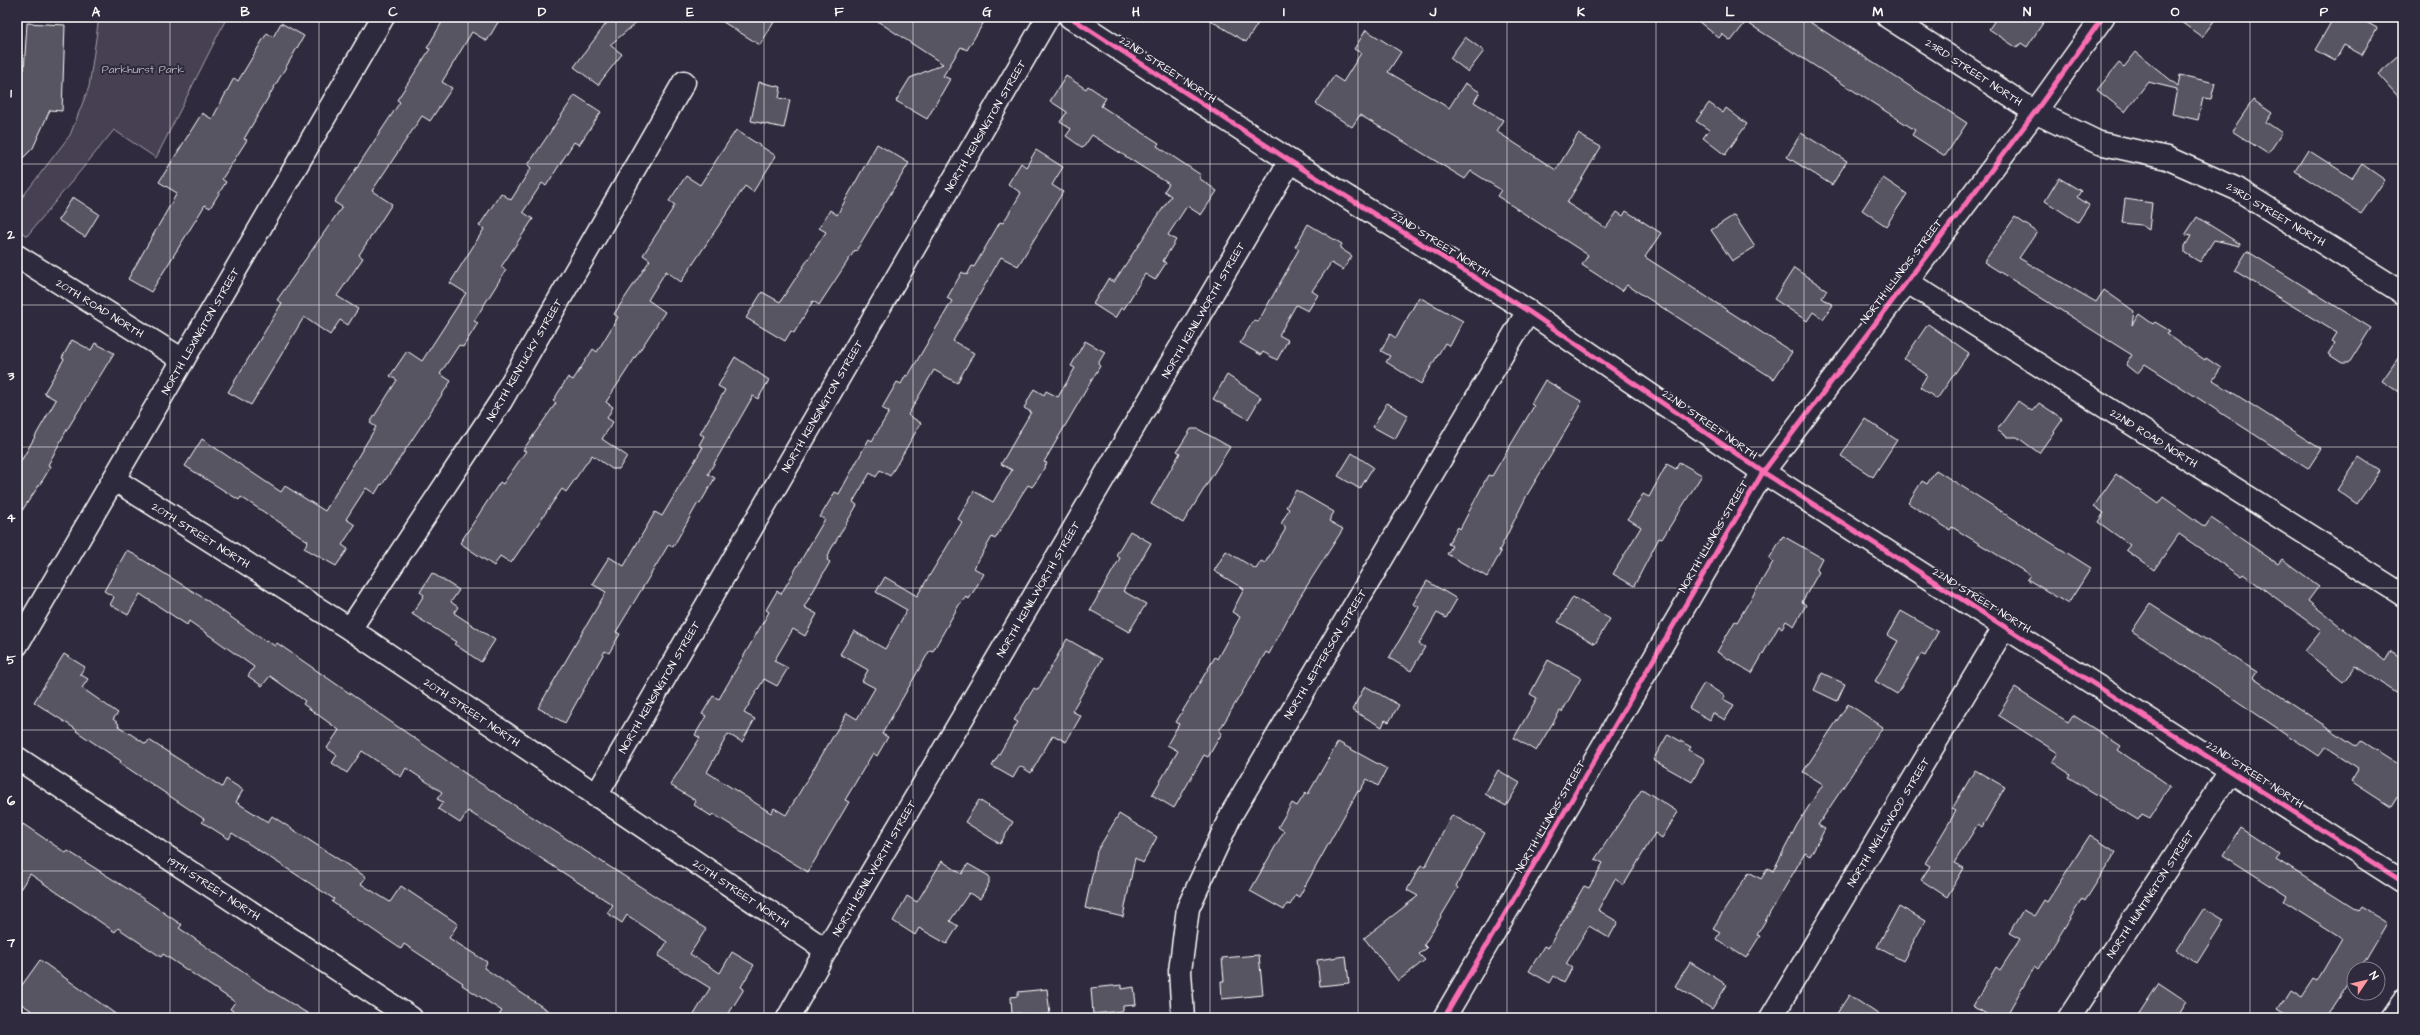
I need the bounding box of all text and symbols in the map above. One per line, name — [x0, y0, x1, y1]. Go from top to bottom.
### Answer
text: A — [92, 3, 101, 21]
text: B — [240, 3, 250, 21]
text: C — [388, 3, 398, 21]
text: D — [538, 3, 547, 21]
text: E — [686, 3, 694, 21]
text: F — [834, 3, 844, 21]
text: G — [982, 3, 992, 21]
text: H — [1132, 3, 1140, 21]
text: I — [1283, 3, 1285, 21]
text: J — [1429, 3, 1437, 21]
text: K — [1577, 3, 1585, 21]
text: L — [1725, 3, 1735, 21]
text: M — [1873, 3, 1884, 21]
text: N — [2023, 3, 2031, 21]
text: O — [2171, 3, 2180, 21]
text: P — [2320, 3, 2329, 21]
street label: 22ND STREET NORTH — [1116, 32, 1219, 107]
street label: 23RD STREET NORTH — [1922, 35, 2025, 110]
street label: NORTH KENSINGTON STREET — [941, 57, 1030, 195]
park label: Parkhurst Park — [102, 62, 184, 77]
text: 1 — [10, 84, 12, 102]
street label: 23RD STREET NORTH — [2223, 179, 2328, 250]
street label: 22ND STREET NORTH — [1389, 208, 1493, 281]
street label: NORTH ILLINOIS STREET — [1857, 216, 1946, 327]
text: 2 — [6, 226, 15, 244]
street label: NORTH KENILWORTH STREET — [1158, 239, 1249, 381]
street label: NORTH LEXINGTON STREET — [158, 265, 243, 397]
street label: 20TH ROAD NORTH — [53, 275, 147, 342]
street label: NORTH KENTUCKY STREET — [483, 296, 566, 424]
street label: NORTH KENSINGTON STREET — [778, 337, 867, 475]
text: 3 — [7, 367, 15, 385]
street label: 22ND STREET NORTH — [1659, 386, 1760, 463]
street label: 22ND ROAD NORTH — [2107, 405, 2201, 472]
street label: NORTH ILLINOIS STREET — [1675, 477, 1752, 595]
street label: 20TH STREET NORTH — [149, 499, 253, 572]
text: 4 — [7, 509, 16, 527]
street label: NORTH KENILWORTH STREET — [993, 518, 1084, 660]
street label: 22ND STREET NORTH — [1930, 564, 2034, 637]
street label: NORTH JEFFERSON STREET — [1281, 586, 1370, 722]
street label: NORTH KENSINGTON STREET — [615, 618, 704, 756]
text: 5 — [6, 651, 16, 669]
street label: 20TH STREET NORTH — [421, 675, 523, 750]
street label: 22ND STREET NORTH — [2203, 737, 2306, 812]
street label: NORTH INGLEWOOD STREET — [1844, 755, 1933, 890]
street label: NORTH ILLINOIS STREET — [1512, 757, 1589, 875]
text: 6 — [7, 792, 16, 810]
street label: NORTH KENILWORTH STREET — [829, 797, 920, 939]
street label: NORTH HUNTINGTON STREET — [2103, 827, 2198, 961]
street label: 19TH STREET NORTH — [165, 853, 263, 924]
street label: 20TH STREET NORTH — [690, 856, 792, 931]
text: 7 — [6, 934, 16, 952]
north arrow — [2346, 961, 2386, 1001]
text: N — [2366, 968, 2382, 983]

